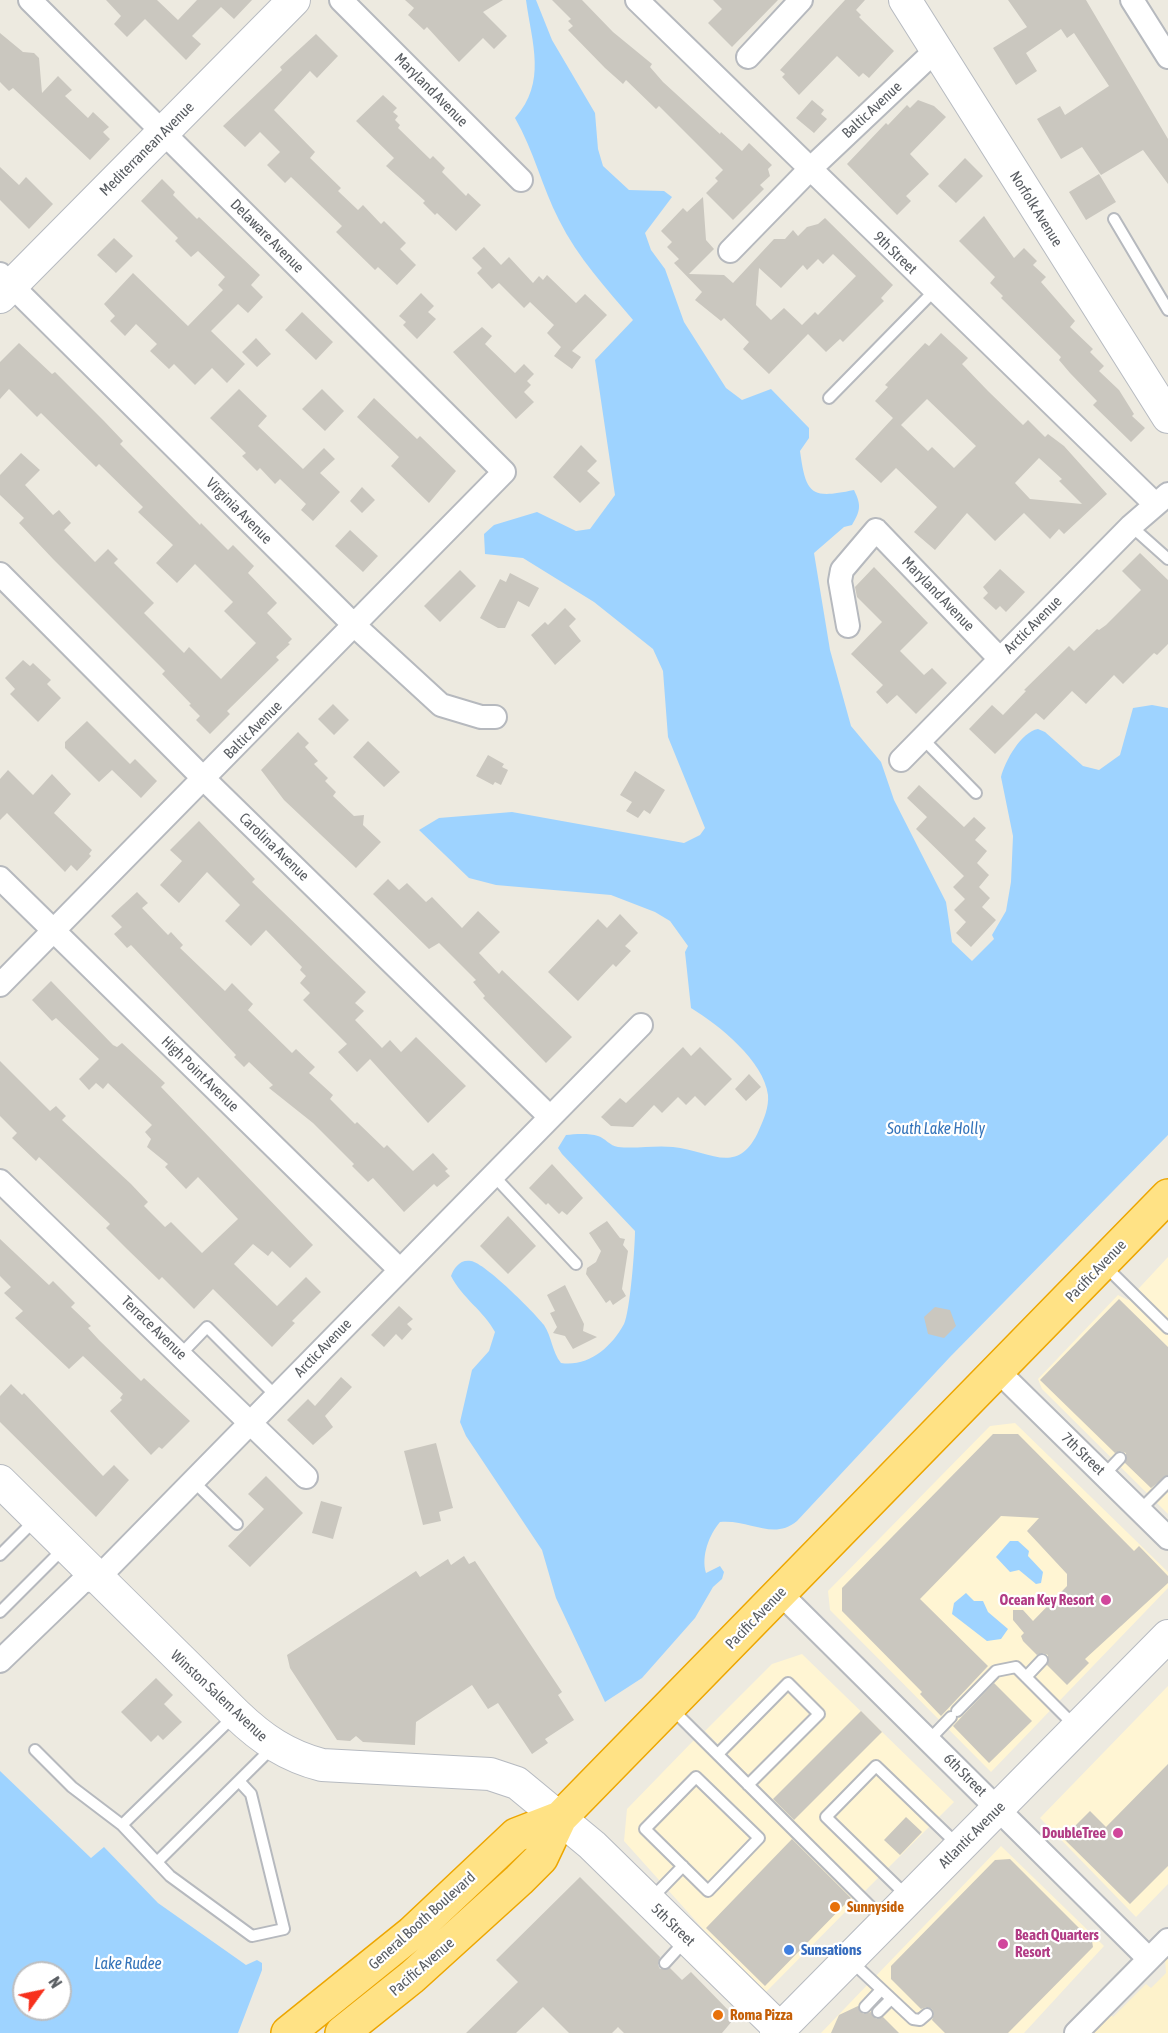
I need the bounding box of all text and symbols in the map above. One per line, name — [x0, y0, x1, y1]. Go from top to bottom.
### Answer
street label: Maryland Avenue — [391, 50, 471, 130]
street label: Baltic Avenue — [838, 78, 906, 142]
street label: Mediterranean Avenue — [96, 98, 198, 200]
street label: Norfolk Avenue — [1006, 168, 1066, 250]
street label: Delaware Avenue — [226, 195, 308, 277]
street label: 9th Street — [869, 228, 921, 278]
street label: Virginia Avenue — [202, 474, 276, 548]
street label: Maryland Avenue — [898, 553, 978, 635]
street label: Arctic Avenue — [1000, 592, 1066, 658]
street label: Baltic Avenue — [220, 697, 286, 763]
street label: Carolina Avenue — [235, 809, 313, 885]
street label: High Point Avenue — [157, 1033, 243, 1115]
water label: South Lake Holly — [887, 1119, 985, 1139]
street label: Pacific Avenue — [1062, 1236, 1130, 1306]
street label: Terrace Avenue — [118, 1292, 190, 1364]
street label: Arctic Avenue — [291, 1315, 355, 1381]
street label: 7th Street — [1057, 1429, 1109, 1479]
street label: Pacific Avenue — [722, 1583, 790, 1653]
place label: Ocean Key Resort — [999, 1591, 1094, 1609]
marker: Ocean Key Resort — [1099, 1593, 1113, 1607]
street label: Winston Salem Avenue — [167, 1647, 271, 1745]
street label: 6th Street — [940, 1750, 990, 1800]
street label: Atlantic Avenue — [935, 1798, 1009, 1872]
place label: DoubleTree — [1042, 1824, 1106, 1842]
marker: DoubleTree — [1111, 1826, 1125, 1840]
street label: General Booth Boulevard — [365, 1868, 479, 1974]
place label: Sunnyside — [847, 1898, 904, 1916]
street label: 5th Street — [647, 1900, 699, 1950]
marker: Sunnyside — [828, 1900, 842, 1914]
place label: Beach Quarters Resort — [1015, 1926, 1099, 1961]
street label: Pacific Avenue — [386, 1934, 458, 2000]
marker: Beach Quarters Resort — [996, 1937, 1010, 1951]
place label: Sunsations — [801, 1941, 861, 1959]
marker: Sunsations — [782, 1943, 796, 1957]
water label: Lake Rudee — [94, 1954, 162, 1974]
north arrow — [12, 1961, 72, 2021]
text: N — [45, 1973, 66, 1991]
place label: Roma Pizza — [730, 2006, 793, 2024]
marker: Roma Pizza — [711, 2008, 725, 2022]

